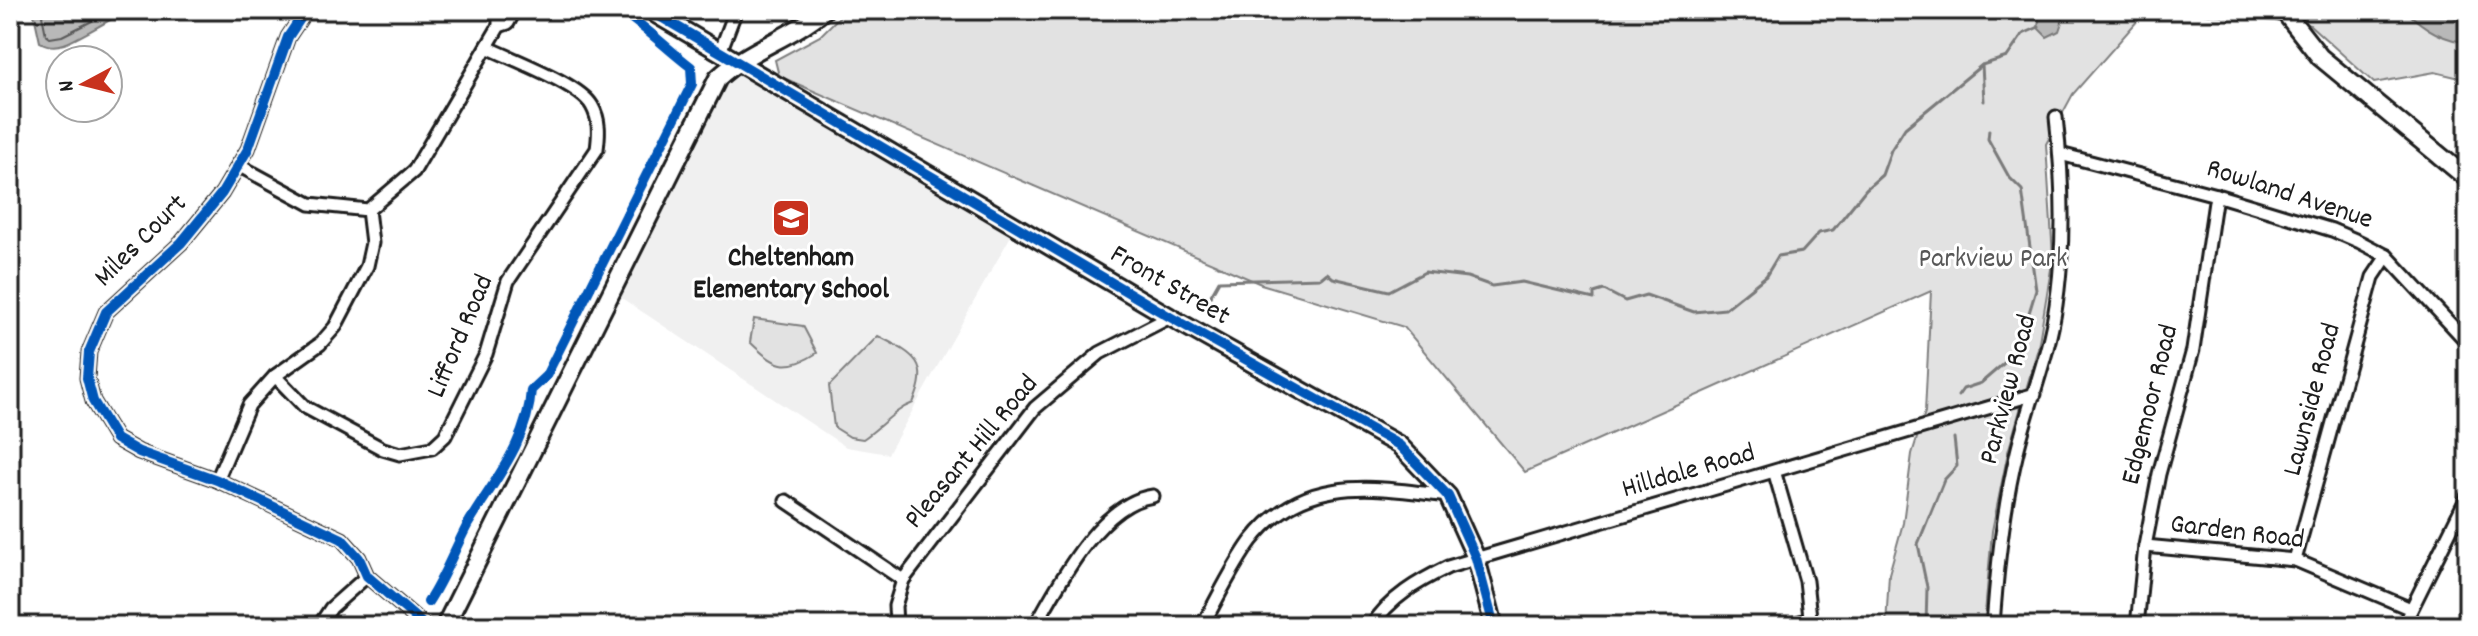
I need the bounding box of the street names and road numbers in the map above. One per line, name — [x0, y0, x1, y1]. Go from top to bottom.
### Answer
street label: Rowland Avenue — [2201, 150, 2377, 242]
street label: Miles Court — [86, 186, 198, 298]
street label: Front Street — [1101, 236, 1237, 338]
street label: Lifford Road — [418, 269, 506, 405]
street label: Parkview Road — [1971, 311, 2049, 469]
street label: Lawnside Road — [2274, 319, 2354, 481]
street label: Edgemoor Road — [2113, 321, 2191, 489]
street label: Pleasant Hill Road — [896, 367, 1050, 539]
street label: Hilldale Road — [1618, 435, 1760, 511]
street label: Garden Road — [2168, 506, 2306, 562]

